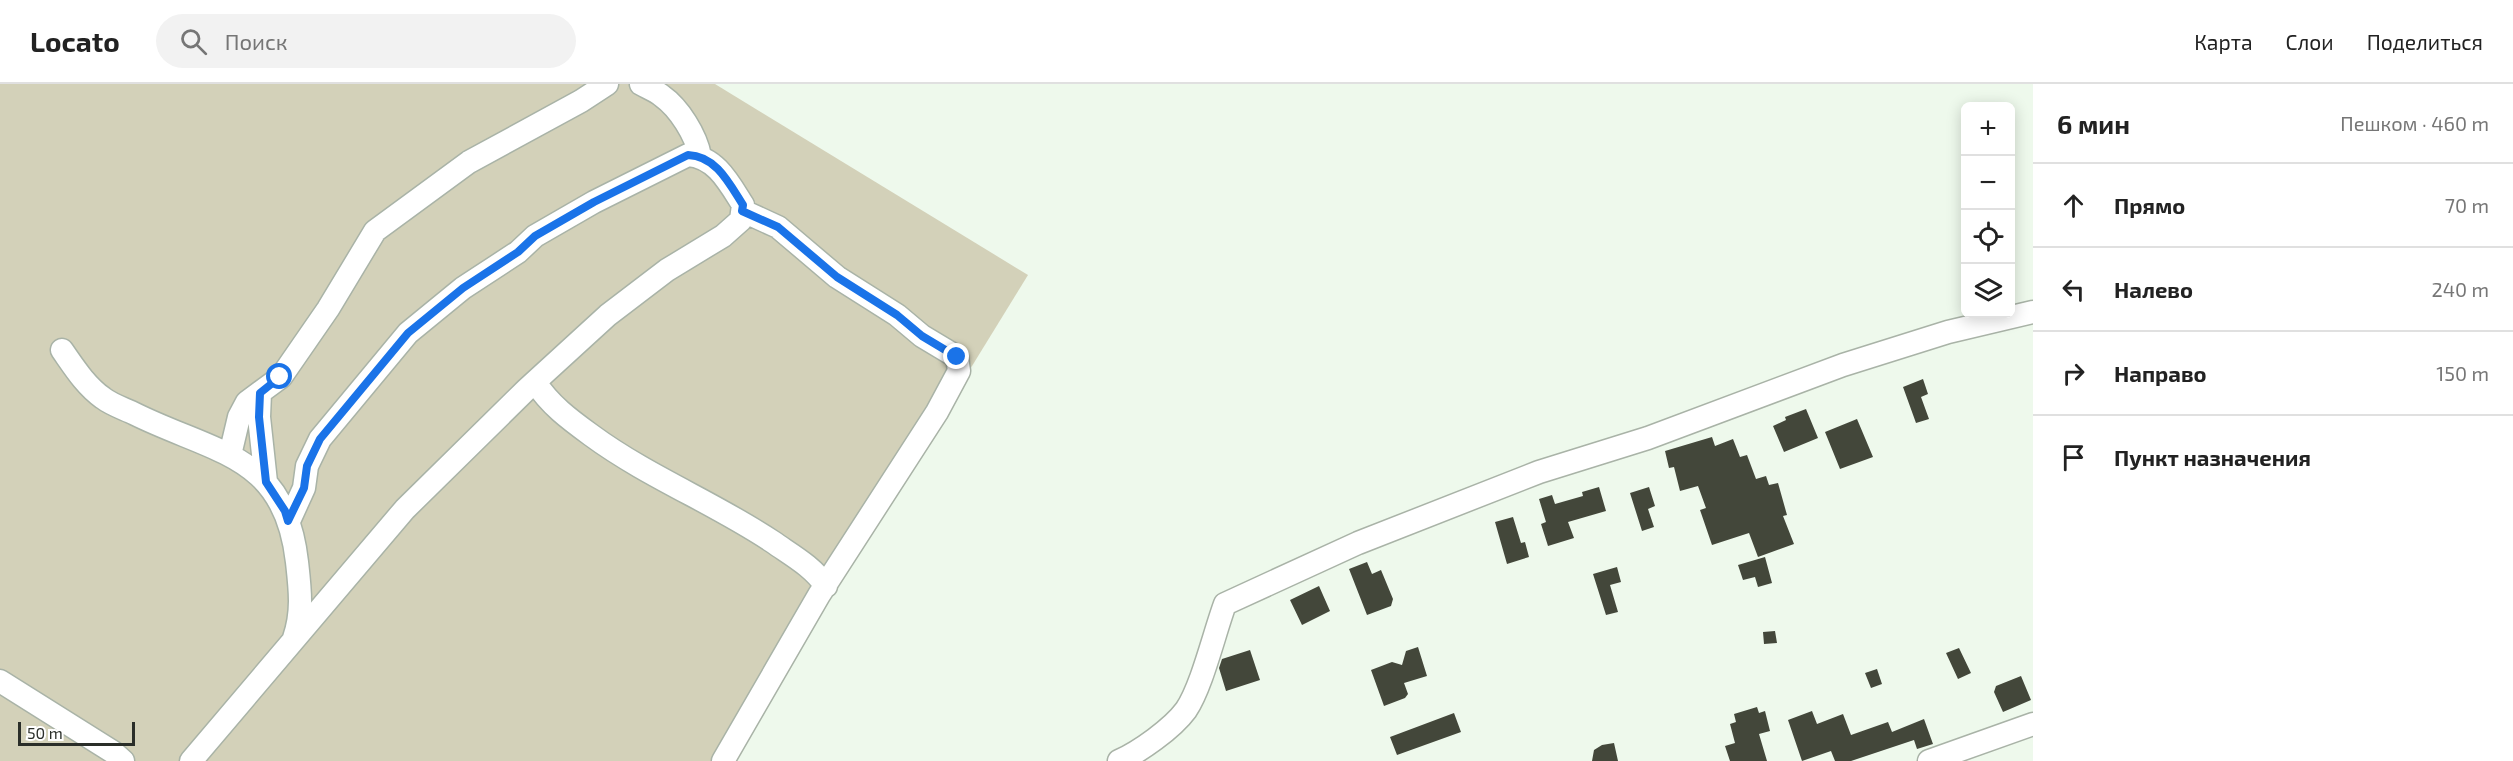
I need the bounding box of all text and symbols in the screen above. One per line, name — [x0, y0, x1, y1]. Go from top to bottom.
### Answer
search box — [156, 14, 576, 68]
text: Locato — [30, 24, 120, 58]
icon: search — [177, 25, 210, 58]
text: Поиск — [225, 28, 288, 54]
text: Карта — [2194, 29, 2253, 54]
text: Слои — [2286, 29, 2334, 54]
text: Поделиться — [2367, 29, 2483, 54]
map controls — [1961, 102, 2015, 318]
button: + — [1961, 102, 2015, 156]
text: 6 мин — [2057, 108, 2130, 139]
text: Пешком · 460 m — [2340, 111, 2489, 135]
button: − — [1961, 156, 2015, 210]
icon: ahead — [2057, 189, 2090, 222]
text: Прямо — [2114, 192, 2185, 218]
text: 70 m — [2445, 193, 2489, 217]
button: locate — [1961, 210, 2015, 264]
button: layers — [1961, 264, 2015, 318]
icon: left — [2057, 273, 2090, 306]
text: Налево — [2114, 276, 2193, 302]
text: 240 m — [2431, 277, 2489, 301]
route end — [943, 343, 969, 369]
icon: right — [2057, 357, 2090, 390]
text: Направо — [2114, 360, 2207, 386]
text: 150 m — [2436, 361, 2489, 385]
route start — [266, 363, 292, 389]
icon: arrive — [2057, 441, 2090, 474]
text: Пункт назначения — [2114, 444, 2311, 470]
scale bar — [18, 719, 135, 746]
text: 50 m — [27, 723, 63, 742]

